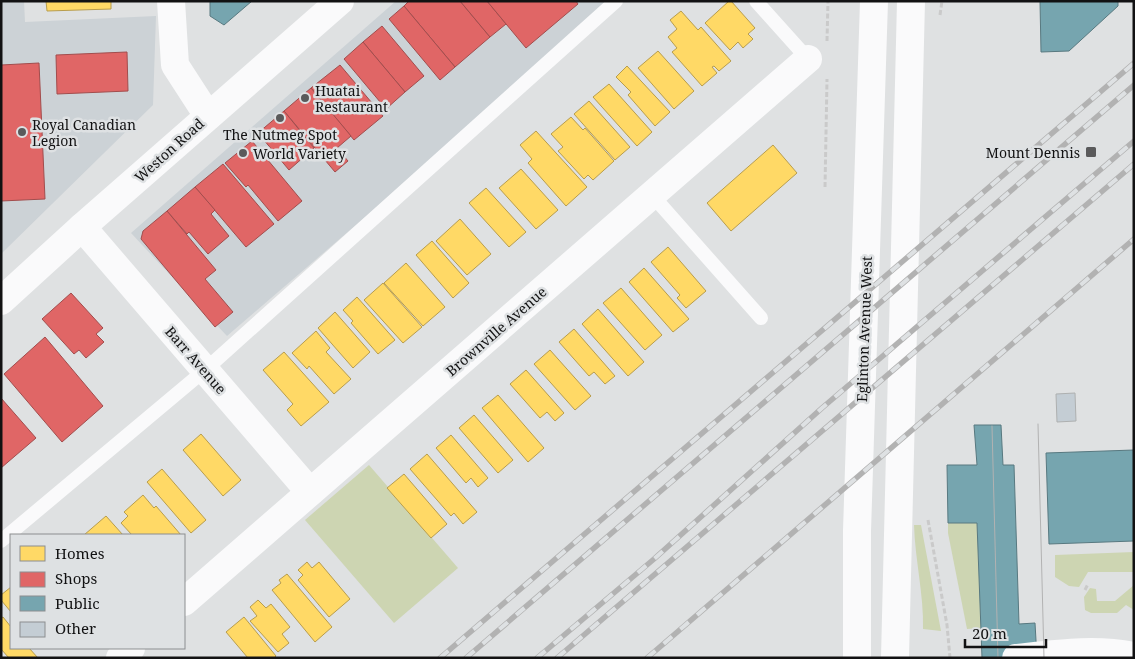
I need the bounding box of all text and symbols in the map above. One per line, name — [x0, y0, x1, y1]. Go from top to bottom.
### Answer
place label: Huatai Restaurant — [315, 81, 388, 116]
marker: Huatai Restaurant — [299, 92, 311, 104]
marker: The Nutmeg Spot — [274, 112, 286, 124]
street label: Weston Road — [130, 114, 208, 186]
place label: Royal Canadian Legion — [32, 115, 136, 150]
place label: The Nutmeg Spot — [223, 125, 337, 144]
marker: Royal Canadian Legion — [16, 126, 28, 138]
place label: Mount Dennis — [986, 143, 1080, 162]
place label: World Variety — [253, 144, 346, 163]
marker: Mount Dennis — [1084, 145, 1098, 159]
marker: World Variety — [237, 147, 249, 159]
street label: Eglinton Avenue West — [852, 256, 876, 402]
street label: Brownville Avenue — [442, 282, 550, 380]
street label: Barr Avenue — [161, 322, 231, 398]
legend — [10, 534, 185, 649]
text: Homes — [55, 543, 105, 563]
text: Shops — [55, 568, 98, 588]
text: Public — [55, 593, 100, 613]
scale bar — [965, 616, 1046, 648]
text: Other — [55, 618, 96, 638]
text: 20 m — [972, 623, 1007, 643]

